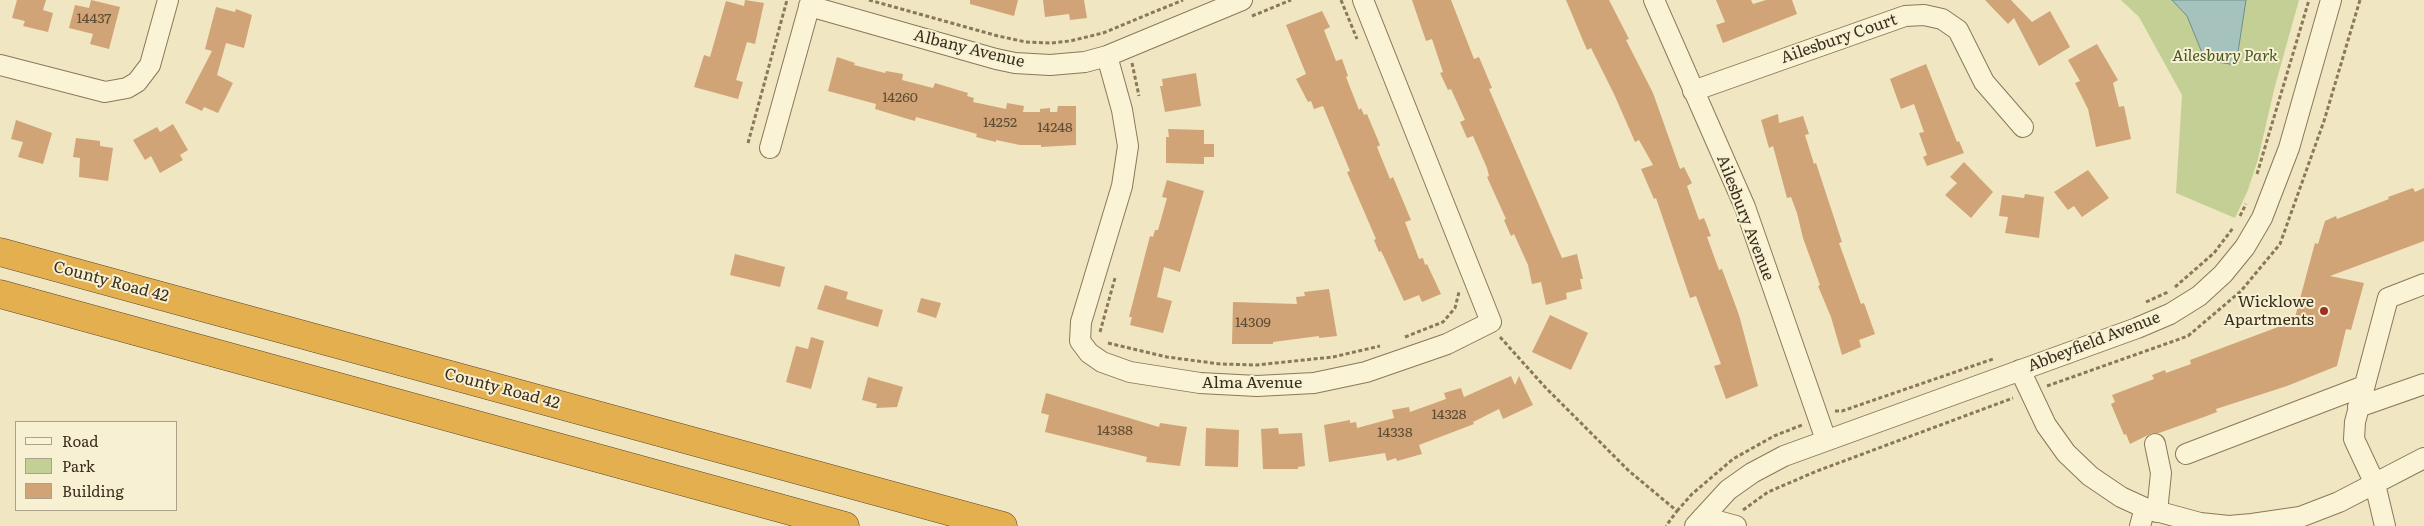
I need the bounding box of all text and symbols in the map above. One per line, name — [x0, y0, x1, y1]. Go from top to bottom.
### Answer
street label: Ailesbury Court — [1778, 10, 1900, 68]
house number: 14437 — [77, 11, 111, 27]
street label: Albany Avenue — [912, 26, 1026, 72]
park label: Ailesbury Park — [2172, 46, 2278, 66]
house number: 14260 — [882, 90, 918, 106]
house number: 14252 — [983, 115, 1017, 131]
house number: 14248 — [1037, 120, 1073, 136]
street label: Ailesbury Avenue — [1712, 152, 1778, 284]
street label: County Road 42 — [51, 257, 171, 307]
place label: Wicklowe Apartments — [2223, 292, 2314, 330]
marker: Wicklowe Apartments — [2318, 305, 2330, 317]
street label: Abbeyfield Avenue — [2025, 308, 2163, 376]
house number: 14309 — [1235, 315, 1271, 331]
street label: County Road 42 — [442, 364, 562, 414]
street label: Alma Avenue — [1202, 373, 1302, 393]
house number: 14328 — [1432, 407, 1466, 423]
legend — [15, 421, 178, 511]
house number: 14388 — [1097, 423, 1133, 439]
house number: 14338 — [1377, 425, 1413, 441]
text: Road — [62, 429, 98, 452]
text: Park — [62, 454, 95, 477]
text: Building — [62, 479, 124, 502]

